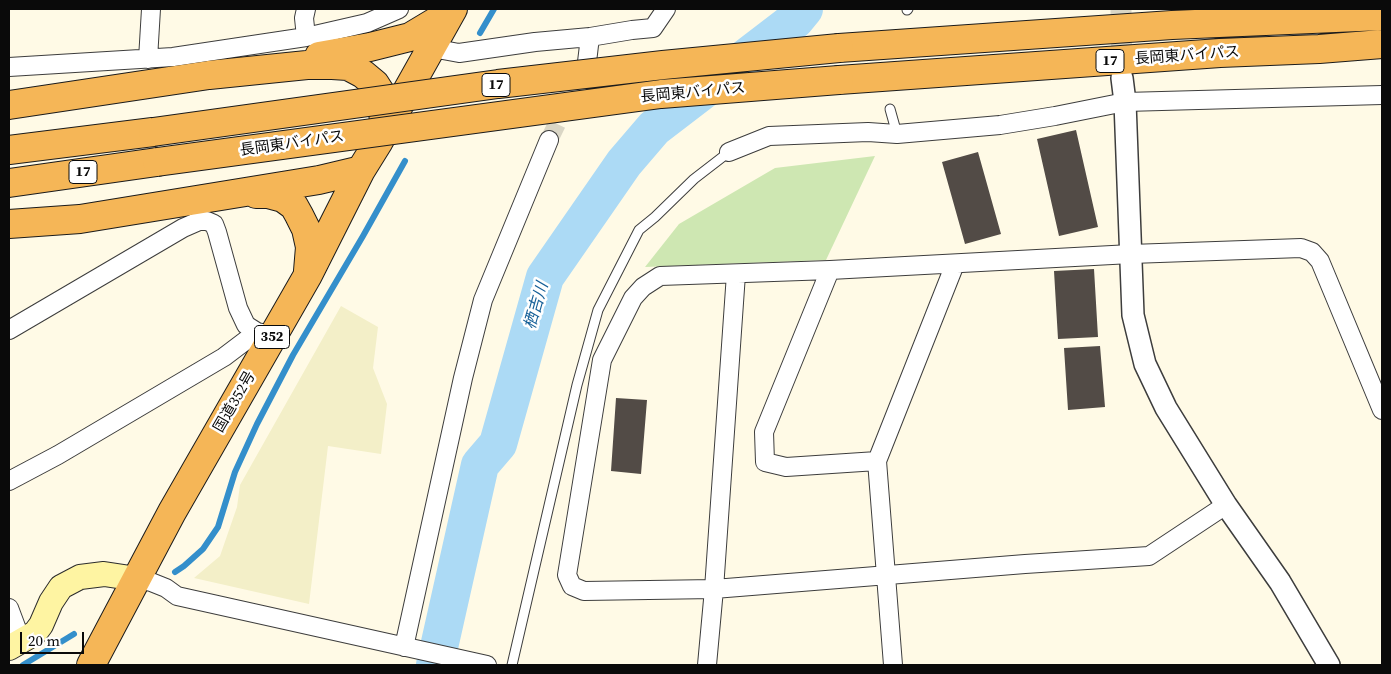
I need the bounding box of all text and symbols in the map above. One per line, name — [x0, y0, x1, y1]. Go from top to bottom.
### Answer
street label: 長岡東バイパス — [1134, 43, 1240, 69]
road number: 17 — [1096, 49, 1124, 72]
road number: 17 — [482, 74, 510, 96]
street label: 長岡東バイパス — [640, 79, 746, 107]
street label: 長岡東バイパス — [239, 128, 345, 160]
road number: 17 — [69, 160, 97, 183]
water label: 栖吉川 — [521, 280, 553, 332]
road number: 352 — [254, 326, 290, 348]
street label: 国道352号 — [210, 368, 260, 436]
scale bar — [22, 622, 86, 654]
text: 20 m — [28, 630, 60, 651]

